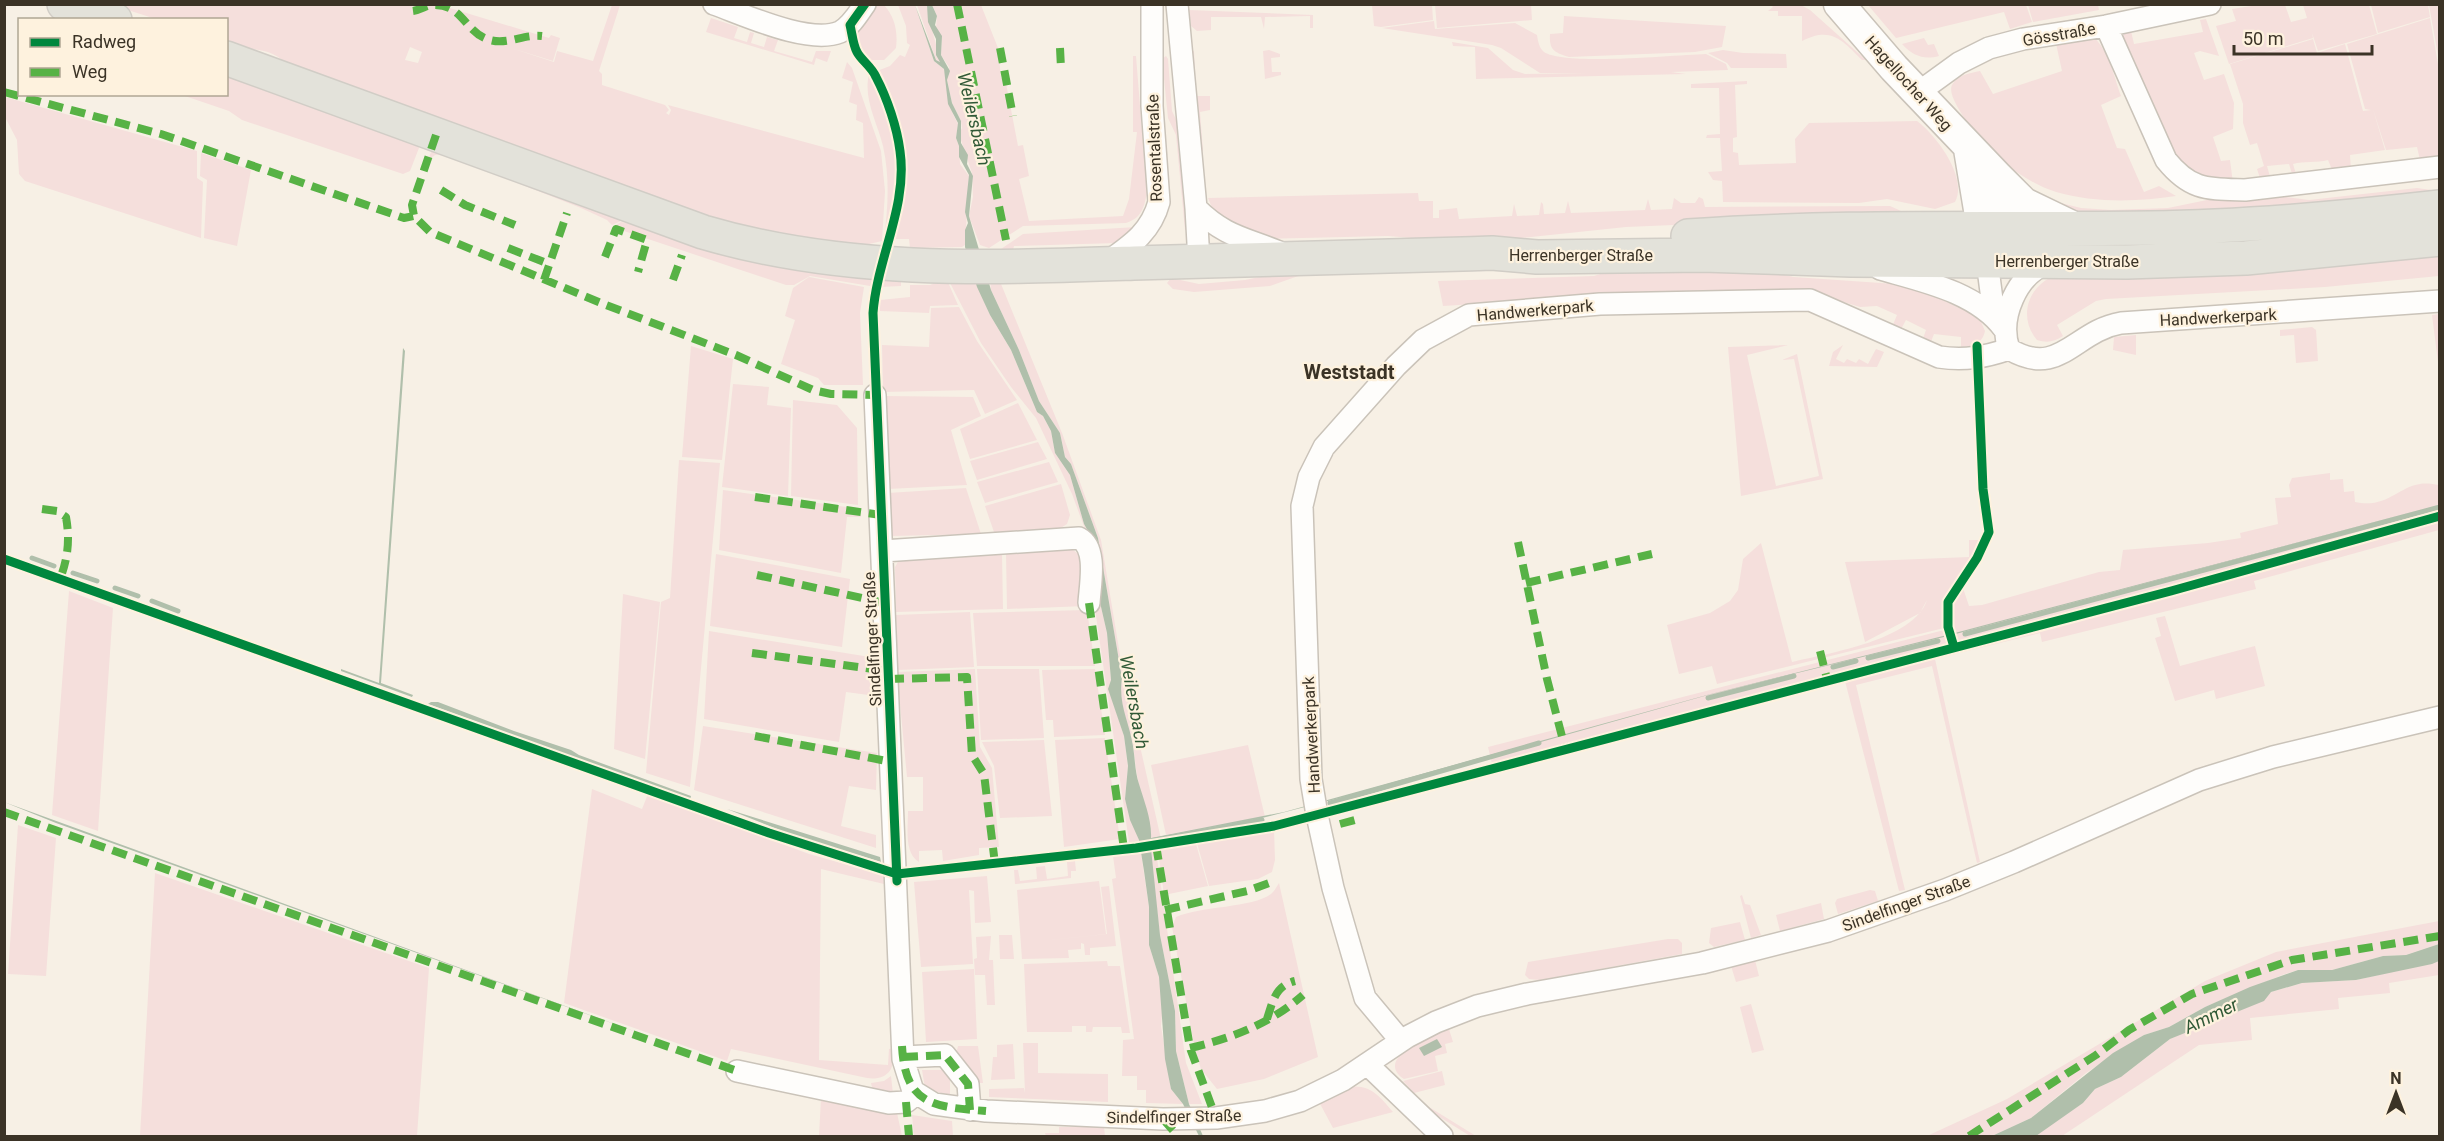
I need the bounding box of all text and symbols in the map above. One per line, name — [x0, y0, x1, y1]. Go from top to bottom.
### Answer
legend — [18, 18, 228, 96]
scale bar — [2234, 18, 2372, 56]
street label: Gösstraße — [2021, 19, 2097, 50]
text: 50 m — [2243, 28, 2283, 49]
text: Radweg — [72, 31, 136, 52]
street label: Hagellocher Weg — [1861, 32, 1956, 135]
text: Weg — [72, 61, 107, 82]
water label: Weilersbach — [954, 70, 995, 168]
street label: Rosentalstraße — [1143, 94, 1166, 202]
street label: Herrenberger Straße — [1509, 246, 1653, 265]
street label: Herrenberger Straße — [1995, 252, 2139, 271]
street label: Handwerkerpark — [1476, 296, 1595, 325]
street label: Handwerkerpark — [2159, 305, 2278, 330]
district label: Weststadt — [1304, 360, 1395, 384]
street label: Sindelfinger Straße — [859, 571, 886, 707]
water label: Weilersbach — [1116, 653, 1153, 751]
street label: Handwerkerpark — [1299, 675, 1324, 794]
street label: Sindelfinger Straße — [1840, 872, 1973, 935]
water label: Ammer — [2180, 993, 2242, 1038]
north arrow — [2366, 1063, 2426, 1123]
text: N — [2390, 1069, 2402, 1088]
street label: Sindelfinger Straße — [1106, 1106, 1242, 1127]

